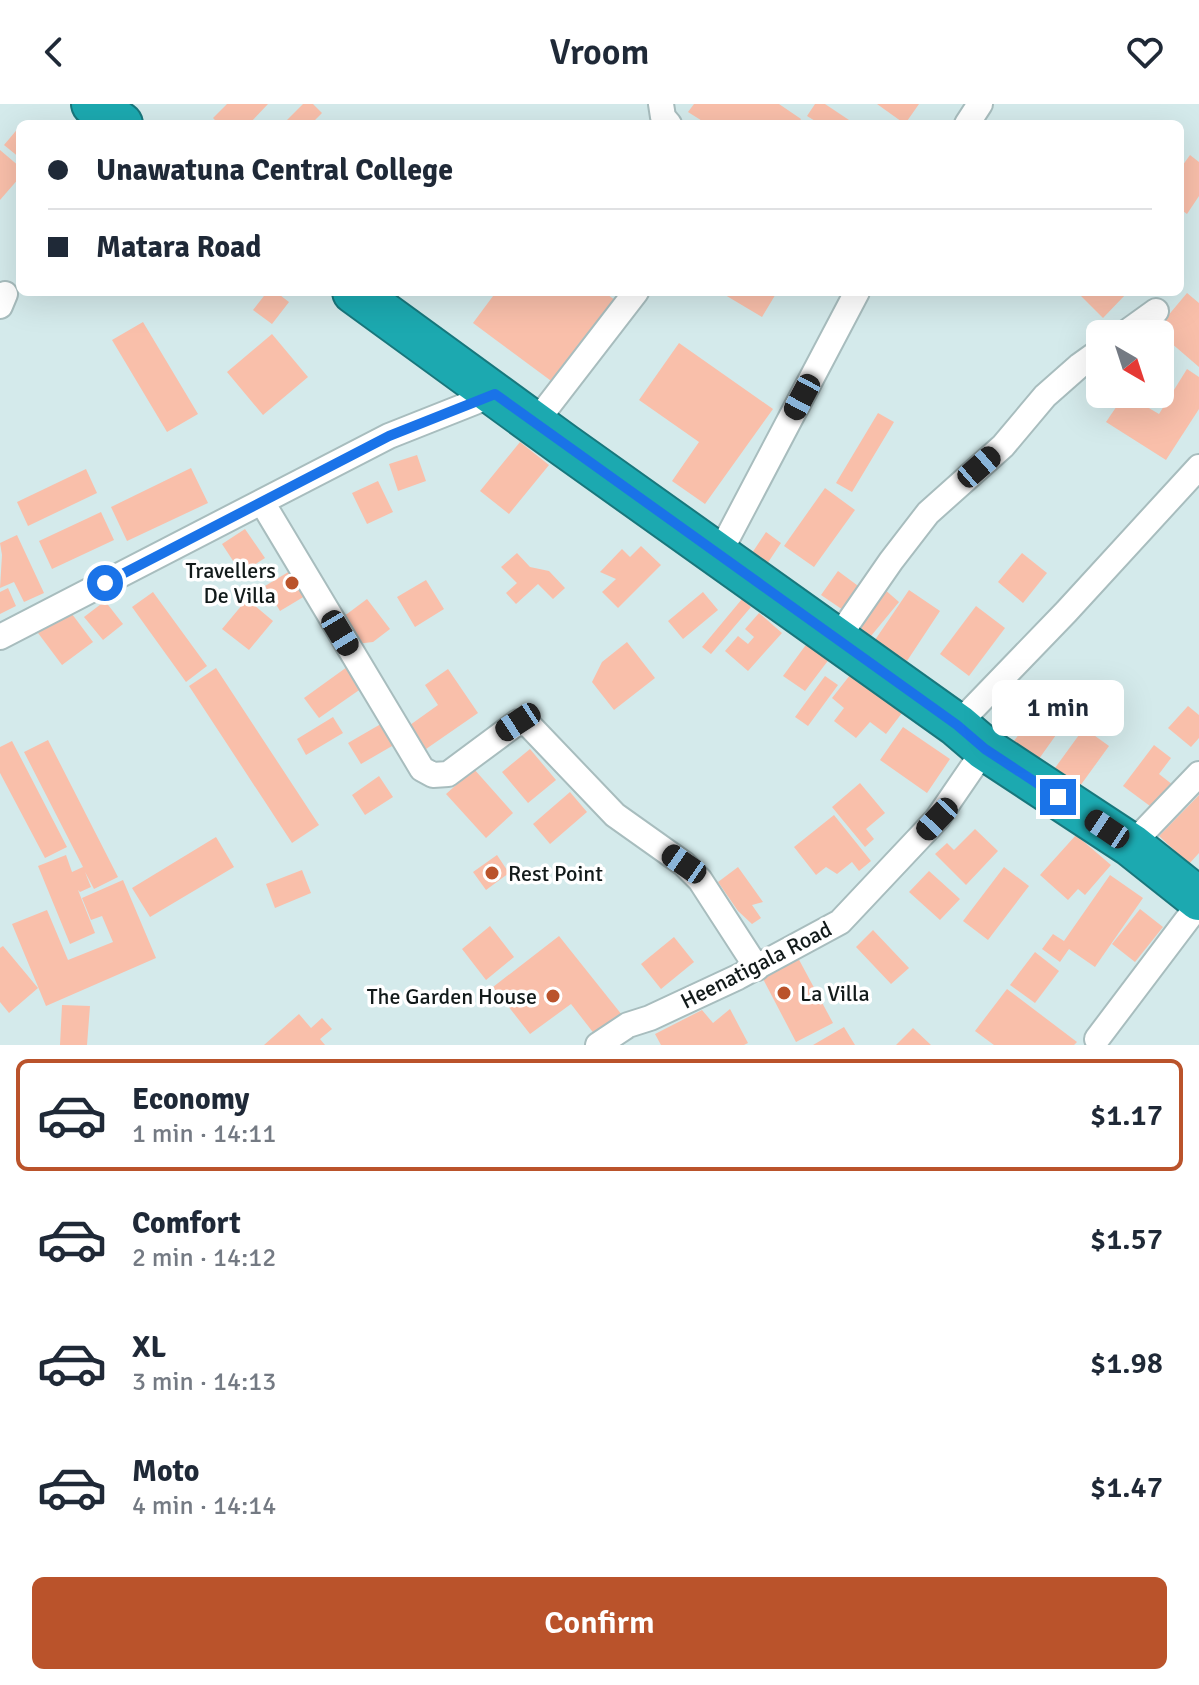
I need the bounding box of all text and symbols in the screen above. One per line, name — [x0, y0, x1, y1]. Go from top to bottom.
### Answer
icon: back — [32, 30, 76, 74]
text: Vroom — [549, 30, 650, 75]
icon: heart — [1123, 30, 1167, 74]
text: Unawatuna Central College — [96, 152, 453, 189]
text: Matara Road — [96, 229, 261, 266]
north arrow — [1086, 320, 1174, 408]
map controls — [1086, 320, 1174, 408]
car — [780, 370, 824, 424]
car — [953, 442, 1005, 492]
place label: Travellers De Villa — [186, 557, 276, 609]
route start — [87, 565, 123, 601]
marker: Travellers De Villa — [283, 574, 301, 592]
car — [317, 606, 363, 660]
callout: 1 min — [992, 681, 1124, 737]
text: 1 min — [1027, 692, 1089, 724]
car — [491, 699, 545, 745]
route end — [1040, 779, 1076, 815]
car — [912, 793, 962, 845]
car — [1080, 806, 1134, 852]
car — [657, 840, 711, 888]
place label: Rest Point — [508, 860, 603, 887]
marker: Rest Point — [483, 864, 501, 882]
street label: Heenatigala Road — [676, 915, 836, 1015]
place label: La Villa — [800, 980, 870, 1007]
place label: The Garden House — [367, 983, 537, 1010]
marker: La Villa — [775, 984, 793, 1002]
marker: The Garden House — [544, 987, 562, 1005]
icon: car — [36, 1079, 108, 1151]
text: Economy — [132, 1081, 249, 1118]
text: $1.17 — [1090, 1097, 1163, 1134]
text: 1 min · 14:11 — [132, 1118, 276, 1150]
icon: car — [36, 1203, 108, 1275]
text: Comfort — [132, 1205, 241, 1242]
text: $1.57 — [1090, 1221, 1163, 1258]
text: 2 min · 14:12 — [132, 1242, 276, 1274]
icon: car — [36, 1327, 108, 1399]
text: XL — [132, 1329, 166, 1366]
text: $1.98 — [1090, 1345, 1163, 1382]
text: 3 min · 14:13 — [132, 1366, 276, 1398]
icon: car — [36, 1451, 108, 1523]
text: Moto — [132, 1453, 199, 1490]
text: $1.47 — [1090, 1469, 1163, 1506]
text: 4 min · 14:14 — [132, 1490, 276, 1522]
button: Confirm — [32, 1577, 1167, 1669]

